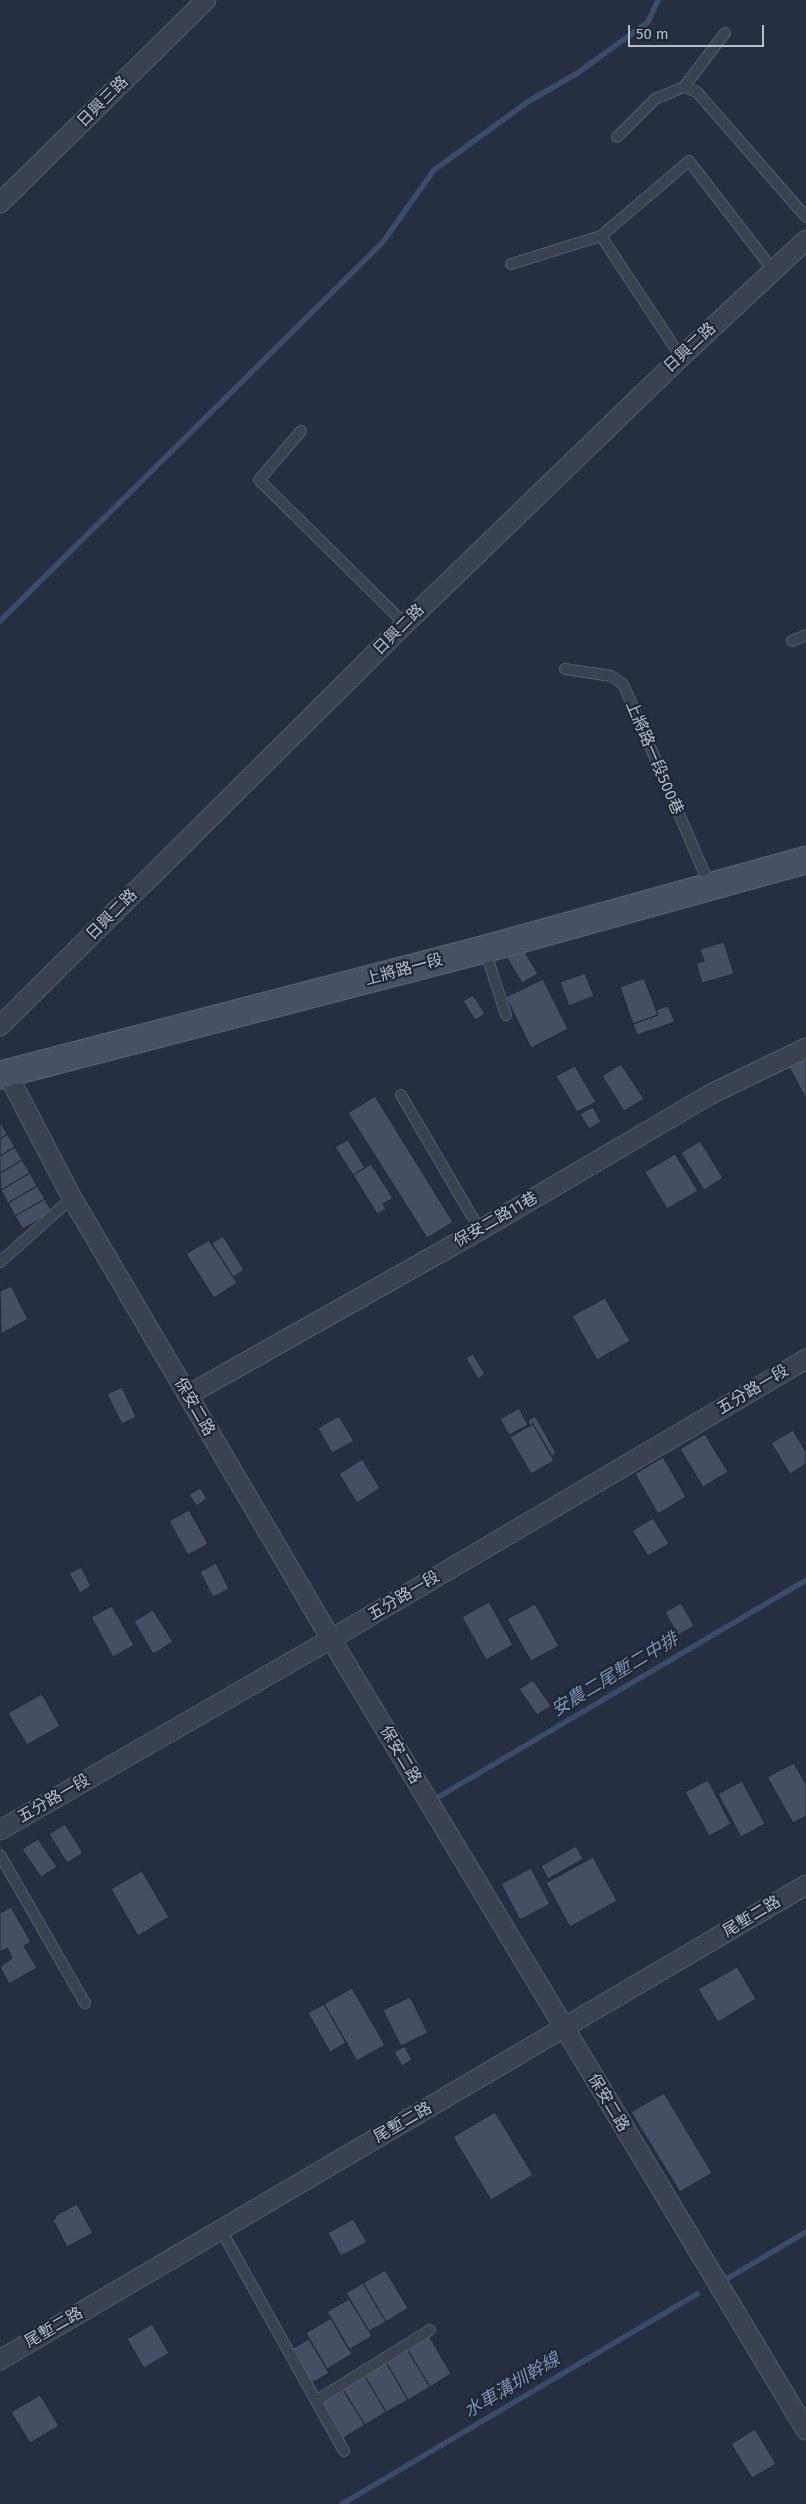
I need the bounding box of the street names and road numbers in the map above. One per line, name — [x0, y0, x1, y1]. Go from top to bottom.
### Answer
street label: 日興三路 — [74, 73, 132, 131]
street label: 日興二路 — [660, 319, 720, 377]
street label: 日興二路 — [370, 601, 428, 659]
street label: 上將路一段500巷 — [621, 698, 687, 818]
street label: 日興二路 — [83, 886, 141, 944]
street label: 上將路一段 — [363, 950, 445, 990]
street label: 保安二路11巷 — [451, 1188, 541, 1252]
street label: 五分路一段 — [714, 1361, 792, 1419]
street label: 保安二路 — [170, 1374, 218, 1440]
street label: 五分路一段 — [365, 1567, 443, 1625]
street label: 保安二路 — [375, 1723, 425, 1787]
street label: 五分路一段 — [15, 1771, 93, 1827]
street label: 尾塹二路 — [720, 1892, 784, 1942]
street label: 保安二路 — [583, 2071, 633, 2135]
street label: 尾塹二路 — [370, 2099, 436, 2147]
street label: 尾塹二路 — [21, 2304, 87, 2352]

